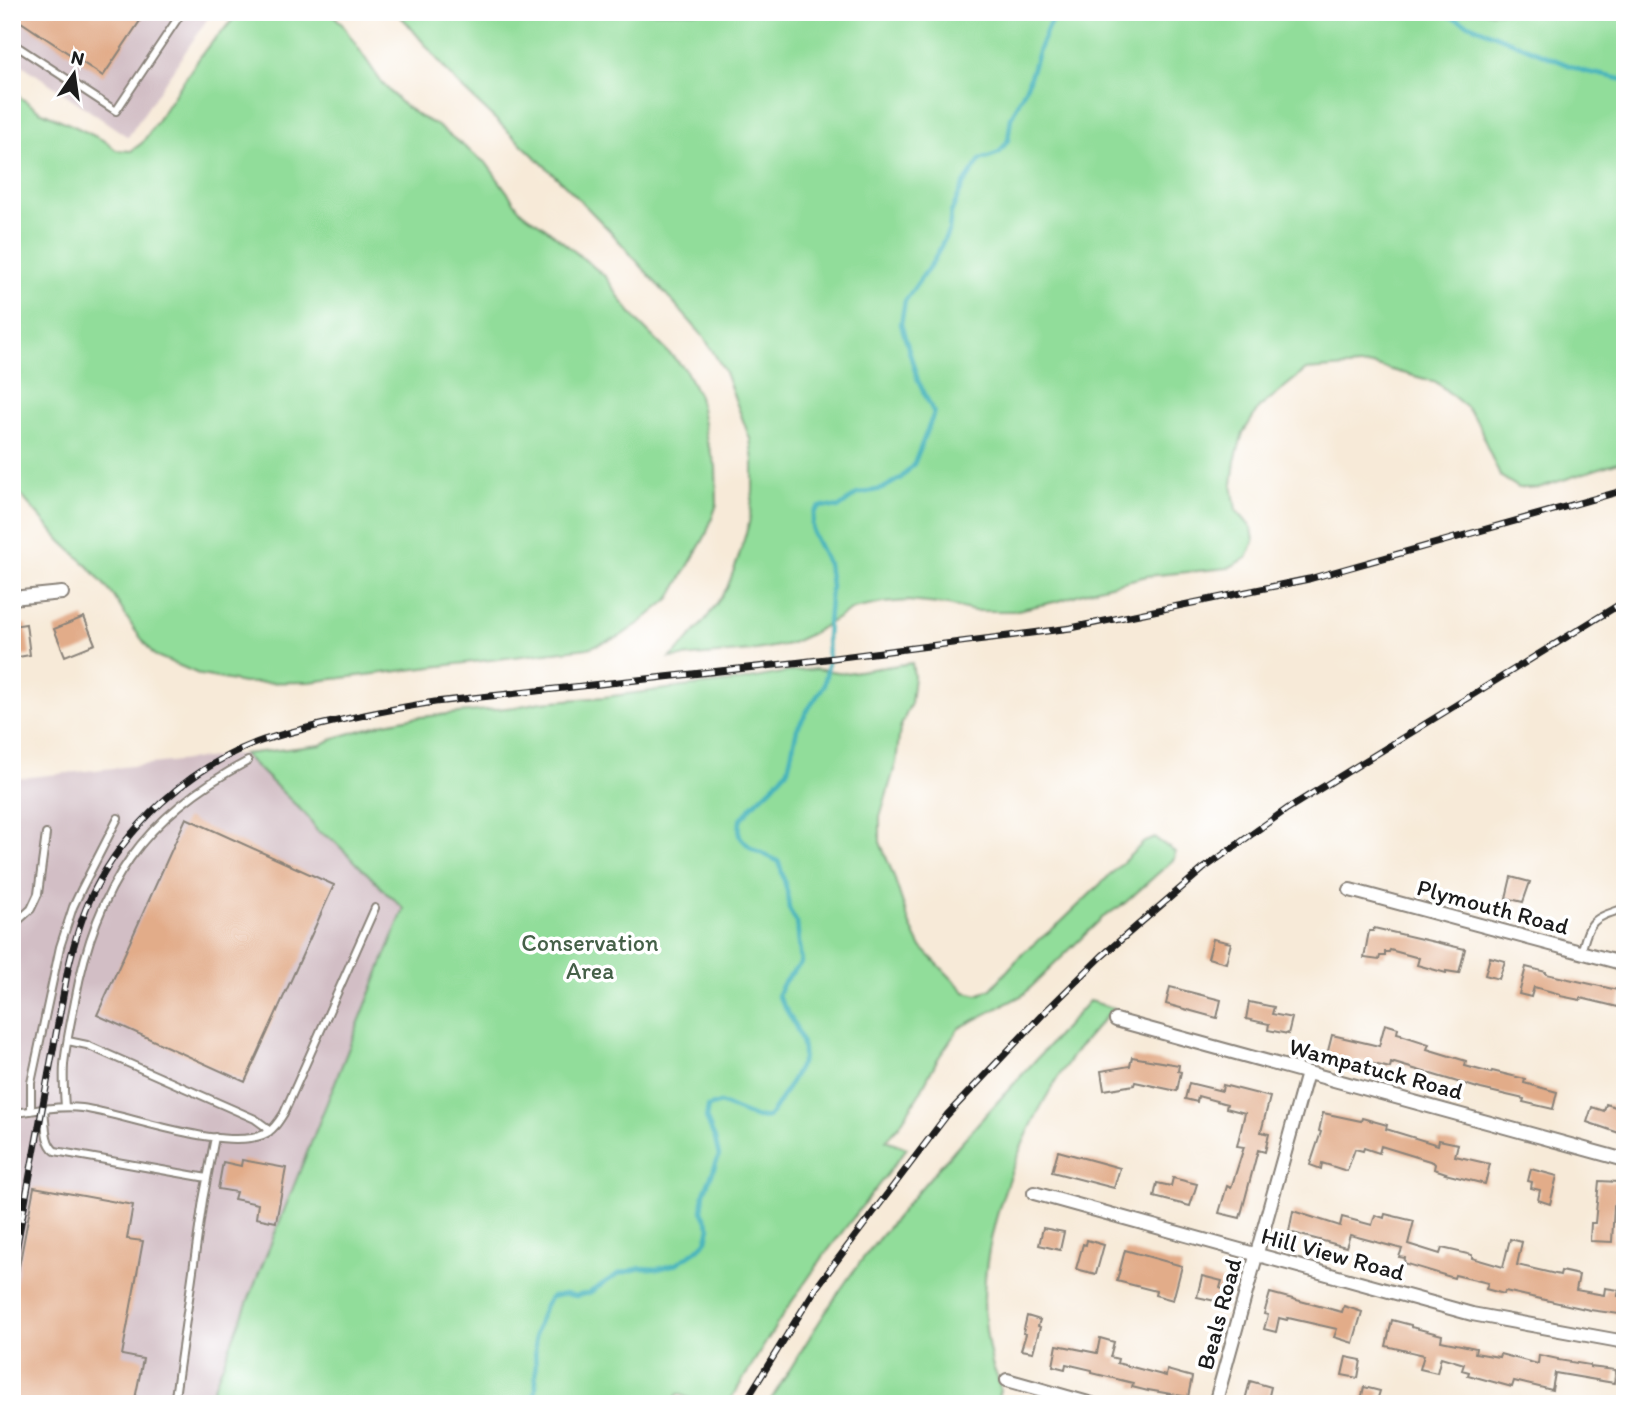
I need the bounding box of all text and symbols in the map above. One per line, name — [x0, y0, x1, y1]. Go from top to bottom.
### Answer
north arrow — [38, 38, 108, 108]
text: N — [69, 45, 87, 71]
street label: Plymouth Road — [1414, 872, 1572, 941]
park label: Conservation Area — [521, 928, 659, 985]
street label: Wampatuck Road — [1286, 1031, 1466, 1106]
street label: Hill View Road — [1258, 1220, 1408, 1287]
street label: Beals Road — [1190, 1255, 1247, 1373]

